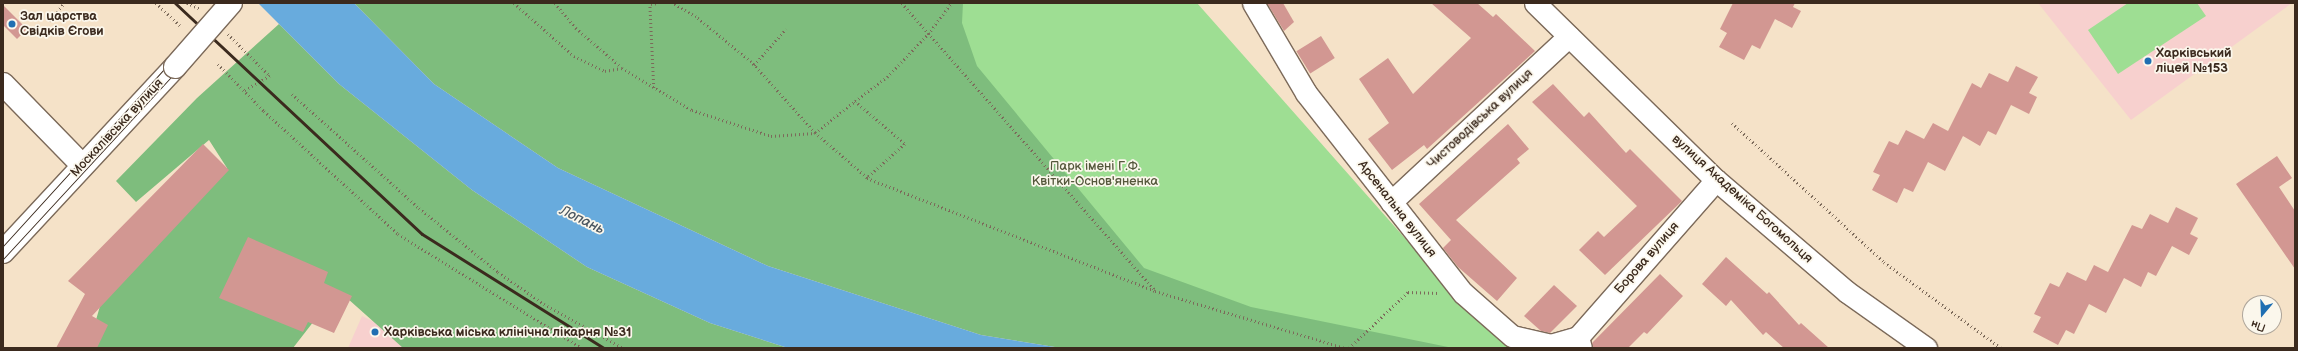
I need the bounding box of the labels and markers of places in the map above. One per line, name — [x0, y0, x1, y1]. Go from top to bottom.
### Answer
place label: Зал царства Свідків Єгови — [20, 9, 104, 40]
marker: Зал царства Свідків Єгови — [7, 19, 17, 29]
place label: Харківський ліцей №153 — [2156, 46, 2232, 77]
marker: Харківський ліцей №153 — [2143, 56, 2153, 66]
place label: Харківська міська клінічна лікарня №31 — [384, 324, 632, 340]
marker: Харківська міська клінічна лікарня №31 — [369, 326, 381, 338]

